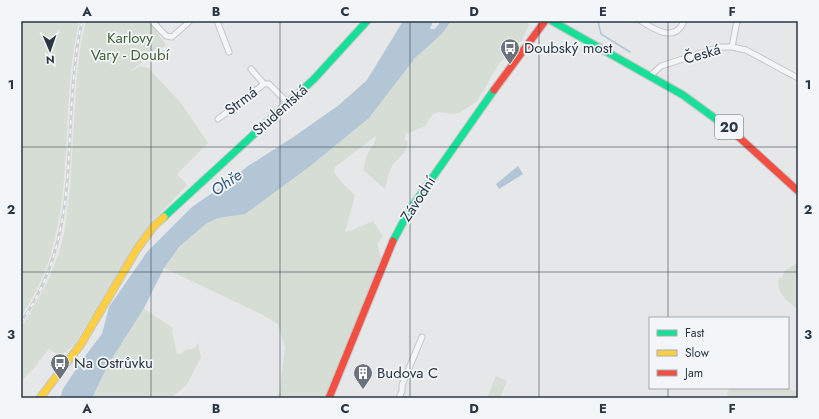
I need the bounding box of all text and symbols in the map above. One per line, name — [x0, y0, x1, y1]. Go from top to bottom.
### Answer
text: A — [81, 2, 92, 21]
text: B — [212, 2, 221, 21]
text: C — [340, 2, 350, 21]
text: D — [469, 2, 479, 21]
text: E — [599, 2, 607, 21]
text: F — [728, 2, 736, 21]
park label: Karlovy Vary - Doubí — [91, 27, 170, 66]
north arrow — [30, 30, 70, 70]
bus stop icon: Doubský most — [499, 37, 521, 65]
place label: Doubský most — [524, 37, 613, 59]
street label: Česká — [681, 38, 723, 70]
text: N — [46, 52, 55, 68]
text: 1 — [8, 75, 14, 94]
text: 1 — [805, 75, 811, 94]
street label: Studentská — [248, 79, 312, 141]
street label: Strmá — [220, 81, 262, 121]
road number: 20 — [715, 115, 743, 139]
water label: Ohře — [206, 163, 247, 201]
street label: Závodní — [395, 171, 442, 226]
text: 2 — [7, 200, 15, 219]
text: 2 — [804, 200, 812, 219]
legend — [649, 317, 789, 389]
text: Fast — [685, 324, 704, 342]
text: 3 — [7, 325, 15, 344]
text: 3 — [804, 325, 812, 344]
text: Slow — [685, 344, 710, 362]
bus stop icon: Na Ostrůvku — [49, 352, 71, 380]
place label: Na Ostrůvku — [74, 352, 153, 374]
building icon: Budova C — [352, 362, 374, 390]
place label: Budova C — [377, 362, 438, 384]
text: Jam — [683, 364, 703, 382]
text: A — [81, 399, 92, 418]
text: B — [212, 399, 221, 418]
text: C — [340, 399, 350, 418]
text: D — [469, 399, 479, 418]
text: E — [599, 399, 607, 418]
text: F — [728, 399, 736, 418]

